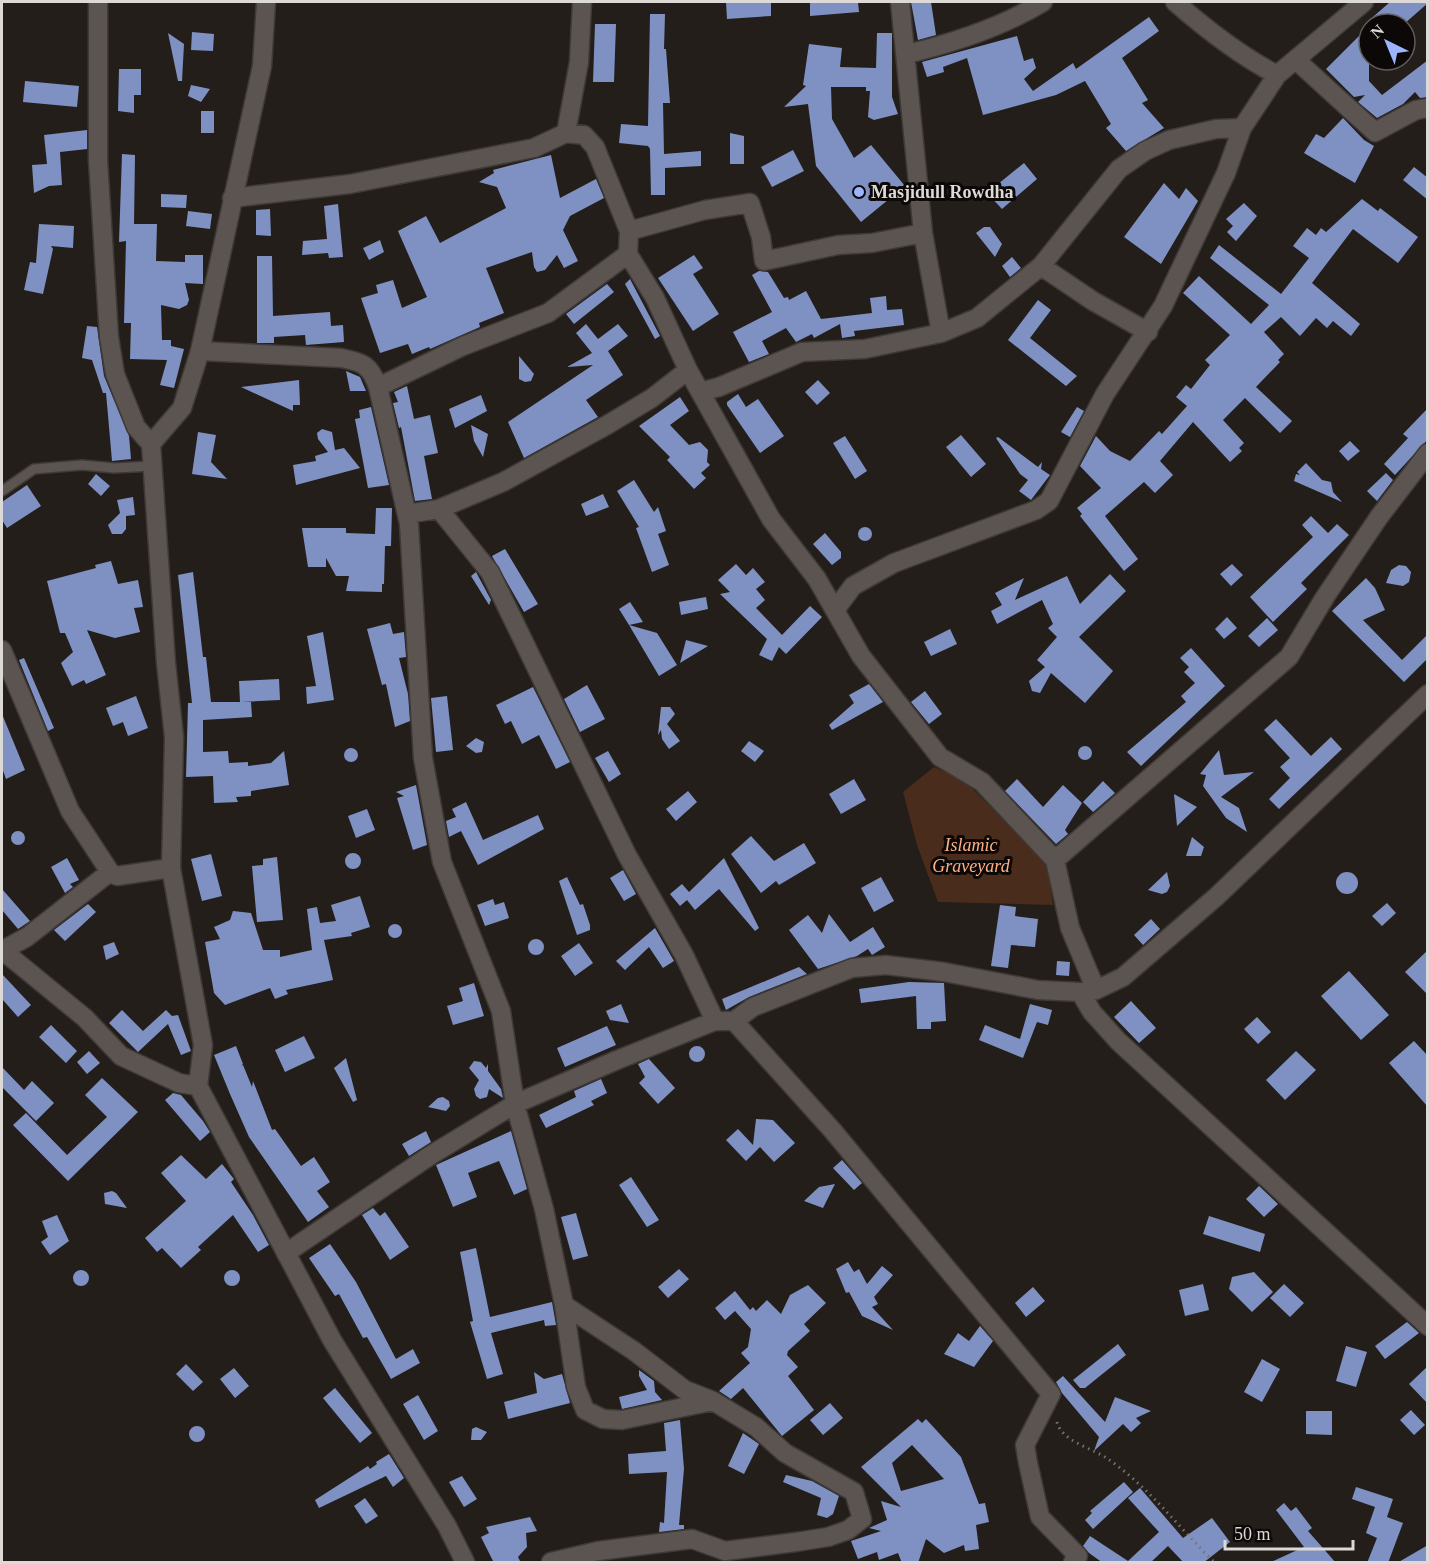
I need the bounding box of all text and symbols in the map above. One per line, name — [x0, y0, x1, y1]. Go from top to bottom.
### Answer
north arrow — [1357, 12, 1417, 72]
text: N — [1367, 21, 1387, 42]
place label: Masjidull Rowdha — [871, 182, 1014, 202]
marker: Masjidull Rowdha — [852, 185, 866, 199]
park label: Islamic Graveyard — [932, 835, 1011, 876]
scale bar — [1225, 1513, 1352, 1551]
text: 50 m — [1234, 1524, 1271, 1544]

